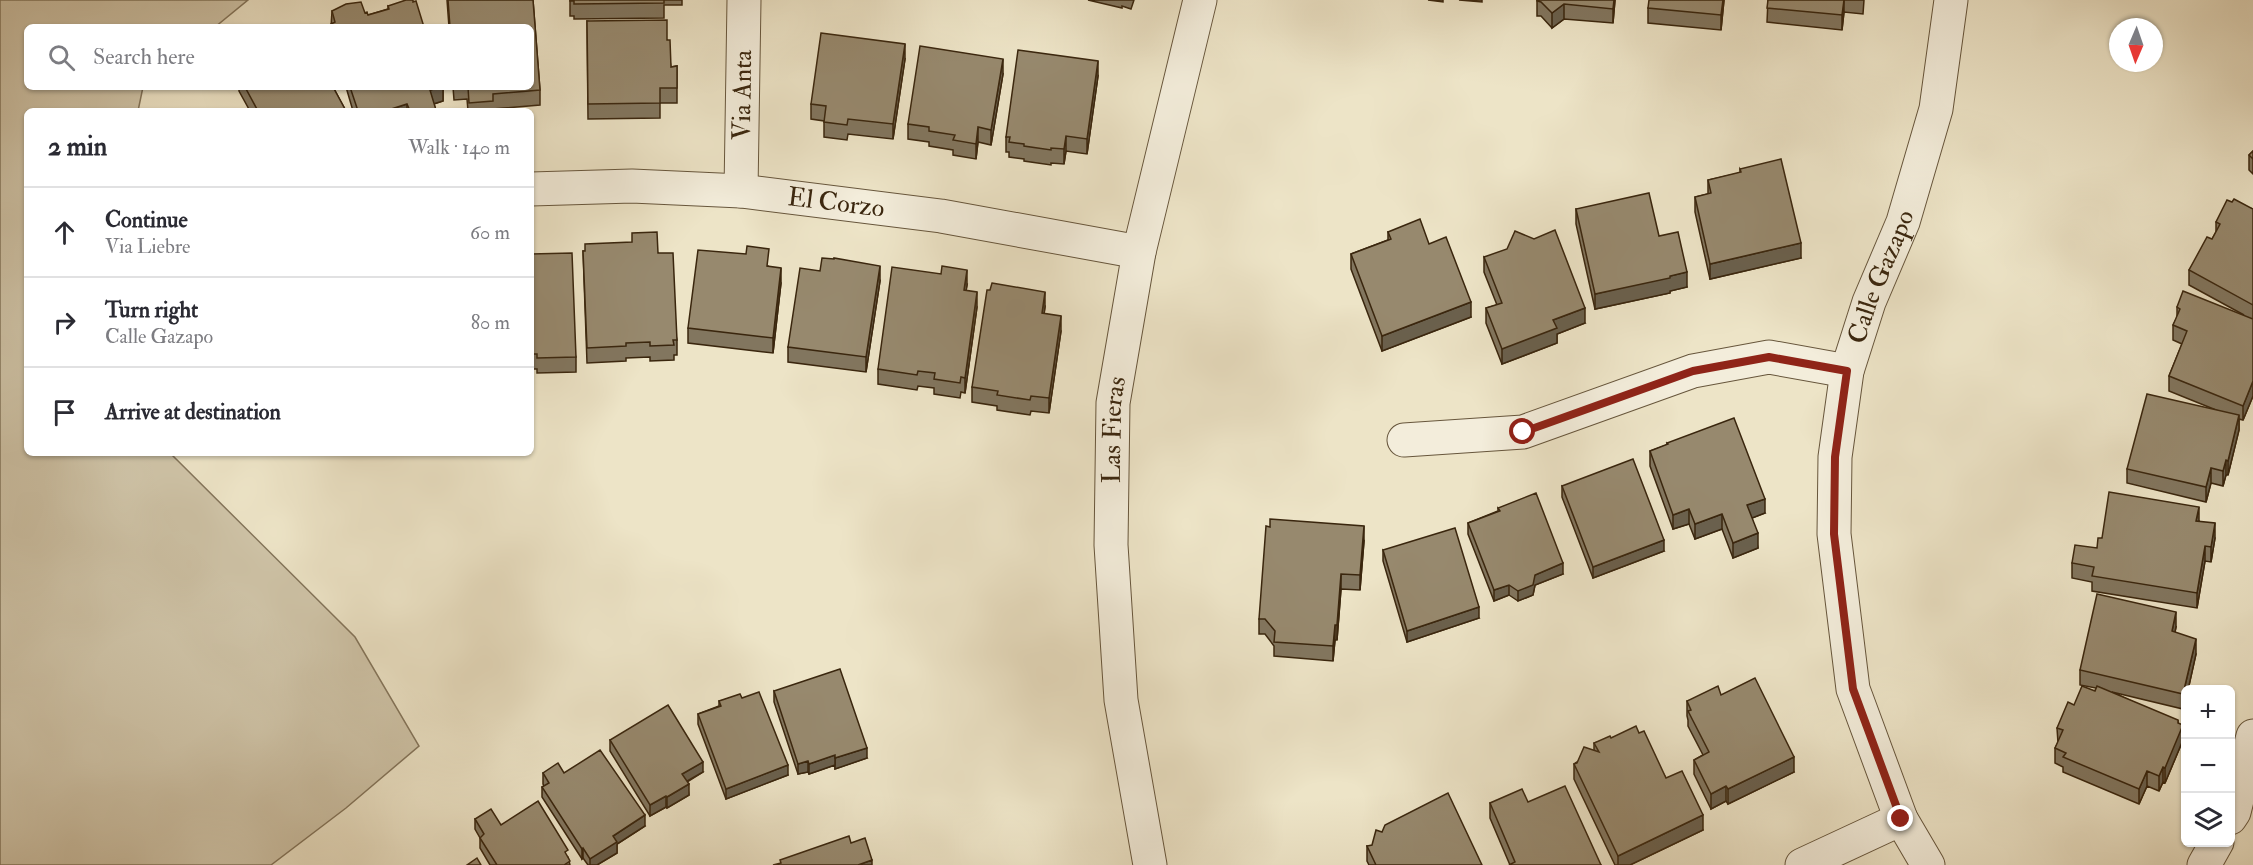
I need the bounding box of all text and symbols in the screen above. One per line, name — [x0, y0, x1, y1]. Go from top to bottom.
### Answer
north arrow — [2109, 18, 2163, 72]
search box — [24, 24, 534, 90]
icon: search — [45, 41, 78, 74]
text: Search here — [93, 43, 195, 71]
street label: Via Anta — [726, 49, 759, 140]
text: 2 min — [48, 131, 107, 163]
text: Walk · 140 m — [408, 135, 510, 160]
street label: El Corzo — [786, 181, 886, 225]
text: Continue — [105, 206, 188, 234]
street label: Calle Gazapo — [1841, 207, 1921, 348]
icon: ahead — [48, 216, 81, 249]
text: 60 m — [470, 220, 510, 245]
text: Via Liebre — [105, 234, 190, 259]
text: Turn right — [105, 296, 198, 324]
icon: right — [48, 306, 81, 339]
text: 80 m — [471, 310, 510, 335]
text: Calle Gazapo — [105, 324, 213, 349]
street label: Las Fieras — [1096, 374, 1133, 484]
icon: arrive — [48, 396, 81, 429]
text: Arrive at destination — [105, 398, 281, 426]
route start — [1509, 418, 1535, 444]
map controls — [2181, 685, 2235, 847]
button: + — [2181, 685, 2235, 739]
button: − — [2181, 739, 2235, 793]
button: layers — [2181, 793, 2235, 847]
route end — [1887, 805, 1913, 831]

